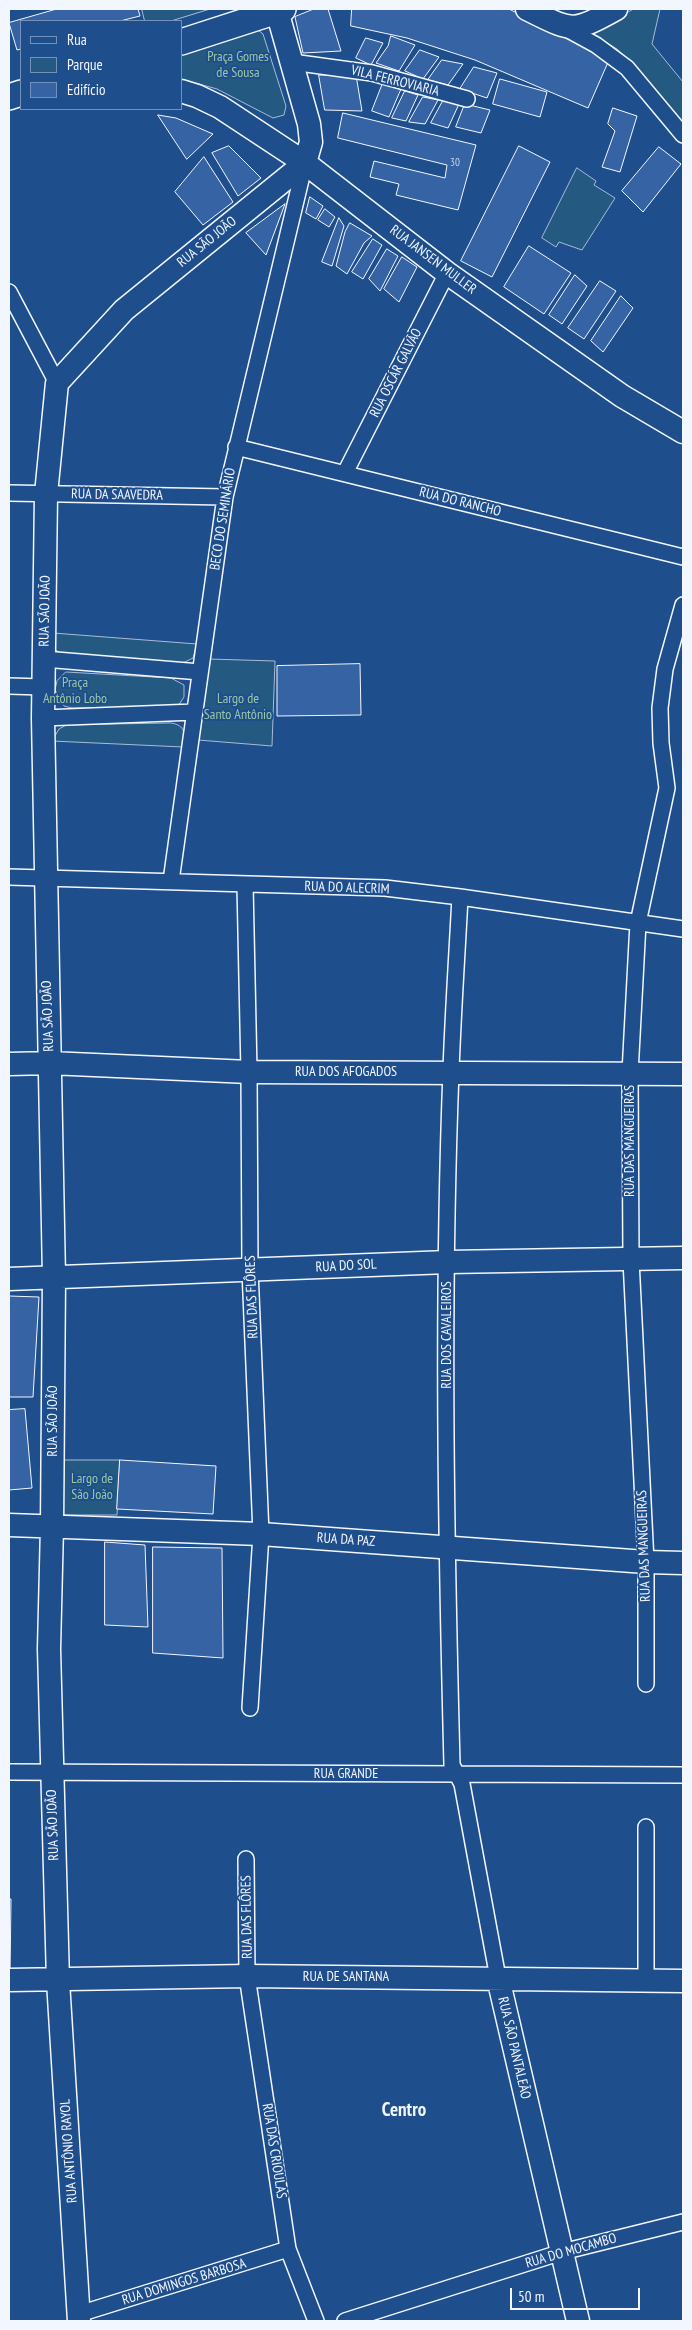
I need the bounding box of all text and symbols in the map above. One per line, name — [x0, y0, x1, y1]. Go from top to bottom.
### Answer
legend — [20, 20, 182, 110]
text: Rua — [67, 30, 87, 49]
park label: Praça Gomes de Sousa — [207, 49, 269, 82]
text: Parque — [67, 55, 103, 74]
street label: VILA FERROVIARIA — [349, 62, 441, 100]
text: Edifício — [67, 80, 105, 99]
house number: 30 — [450, 156, 460, 170]
street label: RUA SÃO JOÃO — [174, 213, 240, 271]
street label: RUA JANSEN MULLER — [386, 222, 480, 298]
street label: RUA OSCÁR GALVÃO — [366, 326, 426, 420]
street label: BECO DO SEMINÁRIO — [207, 467, 239, 571]
street label: RUA DO RANCHO — [417, 484, 503, 520]
street label: RUA DA SAAVEDRA — [71, 486, 163, 504]
street label: RUA SÃO JOÃO — [36, 575, 54, 647]
park label: Praça Antônio Lobo — [43, 675, 107, 708]
park label: Largo de Santo Antônio — [204, 691, 272, 724]
street label: RUA DO ALECRIM — [304, 878, 390, 898]
street label: RUA SÃO JOÃO — [38, 980, 58, 1052]
street label: RUA DOS AFOGADOS — [295, 1064, 397, 1080]
street label: RUA DAS MANGUEIRAS — [622, 1085, 638, 1197]
street label: RUA DAS FLÔRES — [242, 1255, 262, 1339]
street label: RUA DO SOL — [315, 1256, 377, 1276]
street label: RUA DOS CAVALEIROS — [439, 1281, 455, 1389]
street label: RUA SÃO JOÃO — [45, 1385, 61, 1457]
park label: Largo de São João — [71, 1471, 113, 1504]
street label: RUA DAS MANGUEIRAS — [634, 1490, 654, 1602]
street label: RUA DA PAZ — [316, 1530, 376, 1550]
street label: RUA GRANDE — [314, 1766, 378, 1782]
street label: RUA SÃO JOÃO — [43, 1789, 63, 1861]
street label: RUA DAS FLÔRES — [238, 1875, 256, 1959]
street label: RUA DE SANTANA — [303, 1969, 389, 1985]
street label: RUA SÃO PANTALEÃO — [494, 1995, 534, 2101]
street label: RUA ANTÔNIO RAYOL — [57, 2098, 81, 2204]
district label: Centro — [382, 2100, 426, 2122]
street label: RUA DAS CRIOULAS — [258, 2102, 290, 2200]
street label: RUA DO MOCAMBO — [523, 2230, 619, 2272]
street label: RUA DOMINGOS BARBOSA — [120, 2255, 248, 2309]
scale bar — [512, 2278, 642, 2310]
text: 50 m — [518, 2287, 544, 2306]

